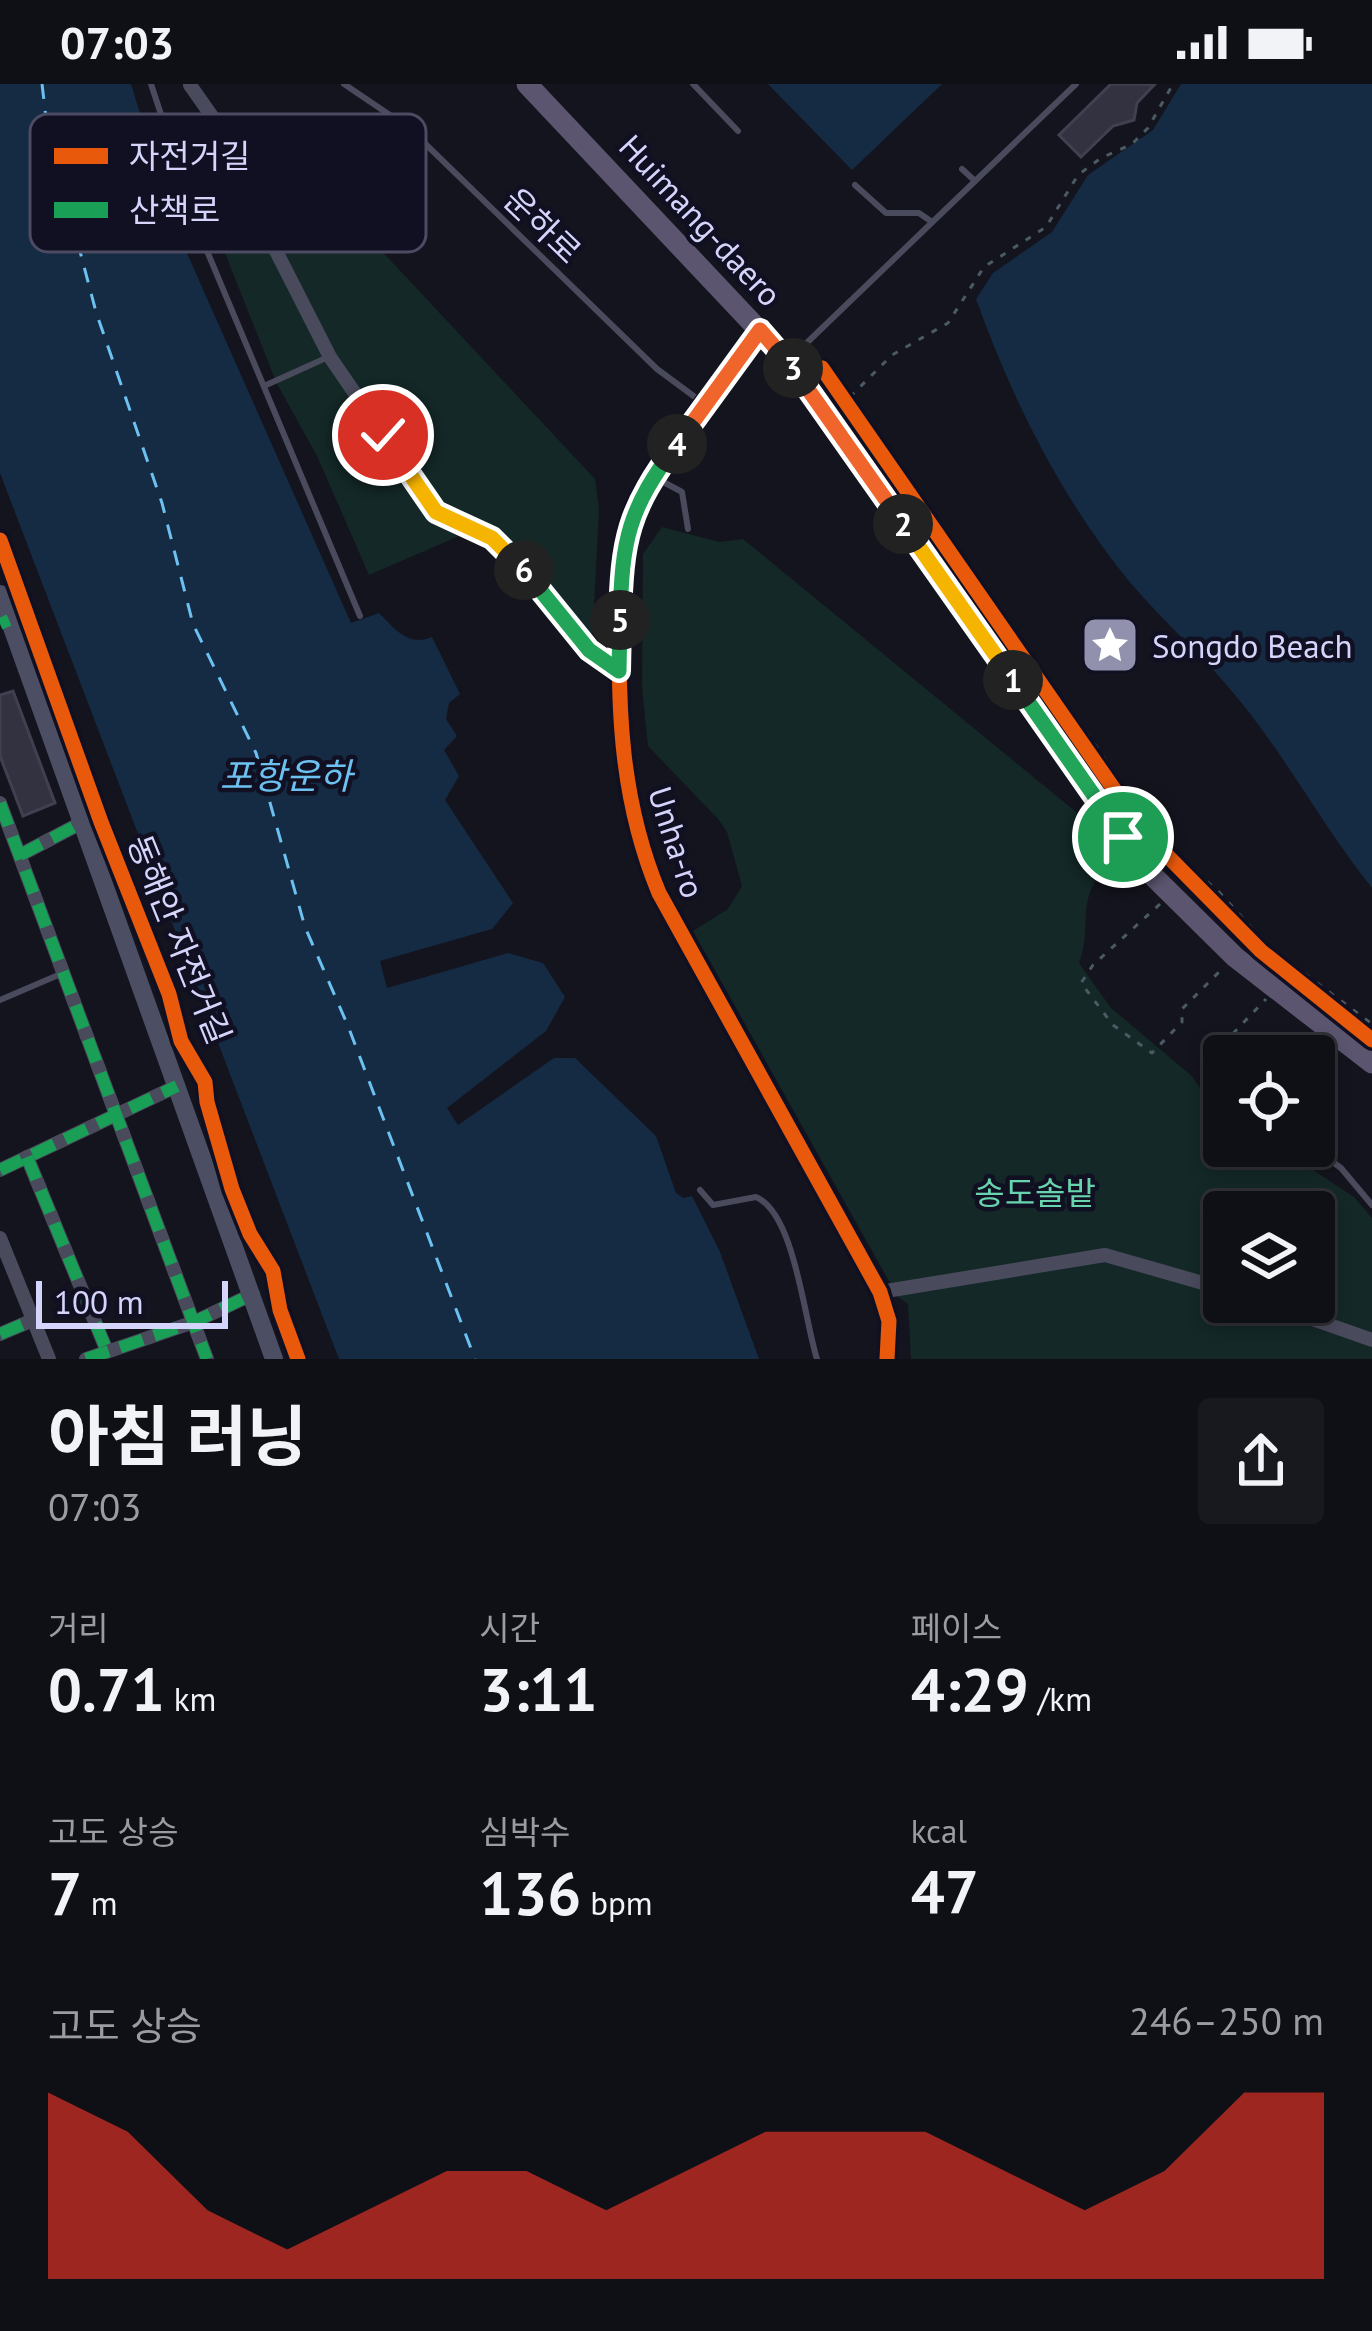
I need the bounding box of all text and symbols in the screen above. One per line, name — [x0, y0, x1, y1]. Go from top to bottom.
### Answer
text: 07:03 — [60, 13, 174, 71]
legend — [30, 114, 426, 252]
street label: Huimang-daero — [610, 125, 792, 315]
text: 자전거길 — [129, 134, 250, 177]
street label: 운하로 — [495, 178, 591, 272]
text: 산책로 — [129, 188, 220, 231]
pin: 3 — [763, 338, 823, 398]
text: 3 — [784, 346, 802, 389]
pin — [332, 384, 434, 486]
icon: check — [350, 402, 416, 468]
pin: 4 — [647, 414, 707, 474]
text: 4 — [668, 422, 686, 465]
pin: 2 — [873, 494, 933, 554]
text: 2 — [894, 502, 912, 545]
pin: 6 — [494, 540, 554, 600]
text: 6 — [515, 548, 533, 591]
pin: 5 — [590, 590, 650, 650]
text: 5 — [611, 598, 629, 641]
place icon: Songdo Beach — [1079, 614, 1141, 676]
place label: Songdo Beach — [1152, 624, 1353, 667]
pin: 1 — [983, 650, 1043, 710]
text: 1 — [1004, 658, 1022, 701]
water label: 포항운하 — [220, 752, 356, 799]
street label: Unha-ro — [639, 781, 715, 903]
pin — [1072, 786, 1174, 888]
icon: arrive — [1090, 804, 1156, 870]
street label: 동해안 자전거길 — [119, 828, 241, 1050]
map controls — [1203, 1035, 1335, 1323]
button: locate — [1203, 1035, 1335, 1167]
park label: 송도솔밭 — [974, 1171, 1096, 1214]
button: layers — [1203, 1191, 1335, 1323]
scale bar — [36, 1275, 228, 1328]
text: 100 m — [54, 1280, 144, 1323]
text: 아침 러닝 — [48, 1393, 308, 1478]
button: share — [1198, 1398, 1324, 1524]
text: 07:03 — [48, 1481, 142, 1532]
text: 거리 — [48, 1606, 109, 1649]
text: 시간 — [479, 1606, 540, 1649]
text: 페이스 — [911, 1606, 1002, 1649]
text: 0.71 — [48, 1650, 165, 1728]
text: 3:11 — [479, 1650, 598, 1728]
text: 4:29 — [911, 1650, 1029, 1728]
text: km — [165, 1677, 216, 1720]
text: /km — [1029, 1677, 1092, 1720]
text: kcal — [911, 1809, 967, 1852]
text: 고도 상승 — [48, 1810, 178, 1853]
text: 심박수 — [479, 1810, 570, 1853]
text: 47 — [911, 1852, 979, 1930]
text: 7 — [48, 1854, 82, 1932]
text: 136 — [479, 1854, 581, 1932]
text: m — [82, 1881, 118, 1924]
text: bpm — [581, 1881, 653, 1924]
text: 246–250 m — [1129, 1995, 1324, 2046]
text: 고도 상승 — [48, 2000, 202, 2051]

